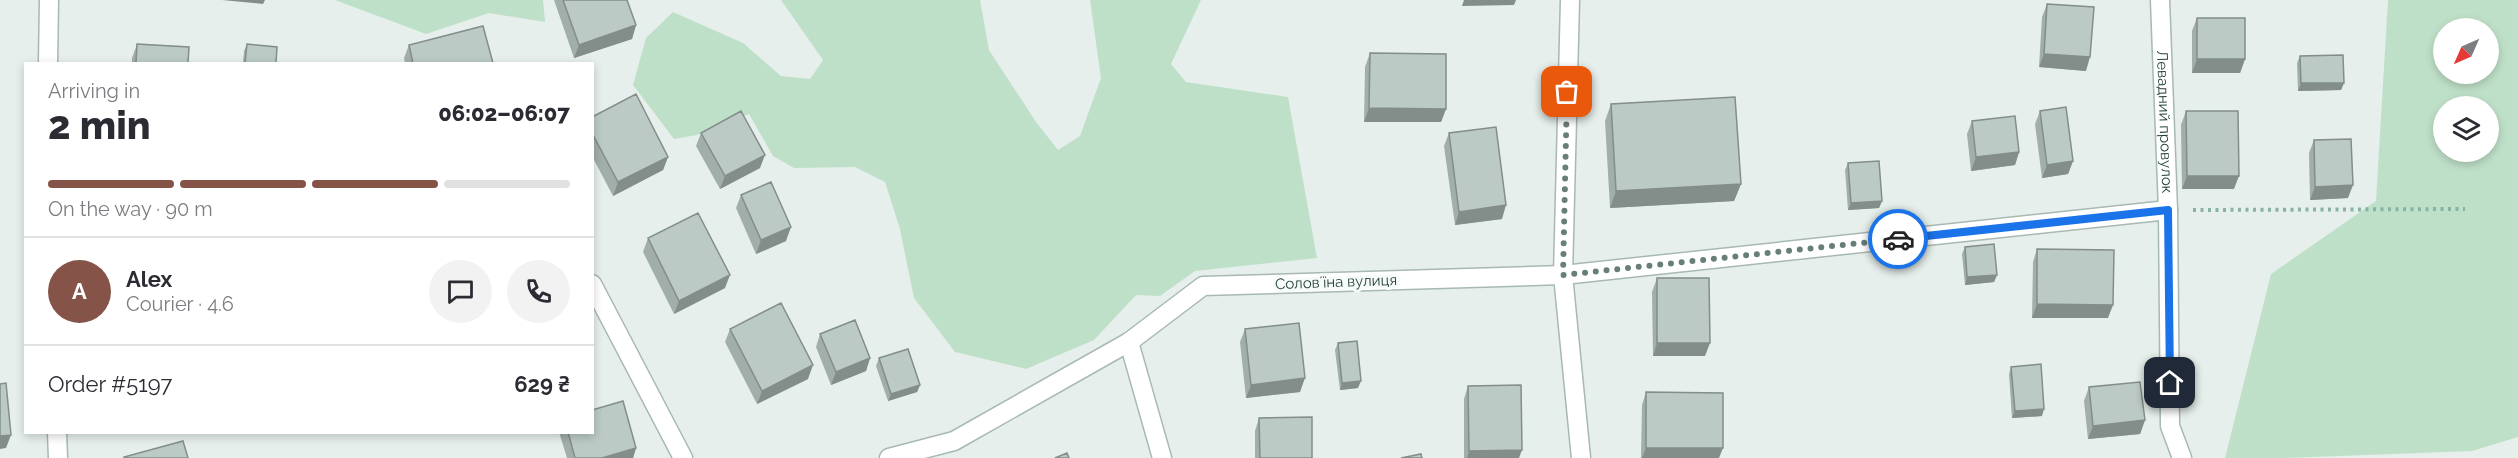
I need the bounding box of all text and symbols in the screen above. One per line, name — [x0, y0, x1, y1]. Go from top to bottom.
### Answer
north arrow — [2433, 18, 2499, 84]
map controls — [2433, 18, 2499, 162]
street label: Левадний провулок — [2153, 50, 2176, 194]
pin — [1541, 66, 1592, 117]
icon: bag — [1550, 75, 1583, 108]
text: Arriving in — [48, 79, 140, 103]
button: layers — [2433, 96, 2499, 162]
text: 06:02–06:07 — [438, 100, 570, 126]
text: 2 min — [48, 102, 151, 148]
text: On the way · 90 m — [48, 197, 213, 221]
courier — [1868, 209, 1928, 269]
icon: car — [1882, 223, 1915, 256]
button: chat — [429, 260, 492, 323]
button: phone — [507, 260, 570, 323]
text: Alex — [126, 266, 172, 292]
street label: Соловʼїна вулиця — [1275, 271, 1397, 293]
text: A — [72, 278, 87, 304]
text: Courier · 4.6 — [126, 292, 234, 316]
pin — [2144, 357, 2195, 408]
icon: home — [2153, 366, 2186, 399]
text: Order #5197 — [48, 371, 172, 397]
text: 629 ₴ — [514, 371, 570, 397]

